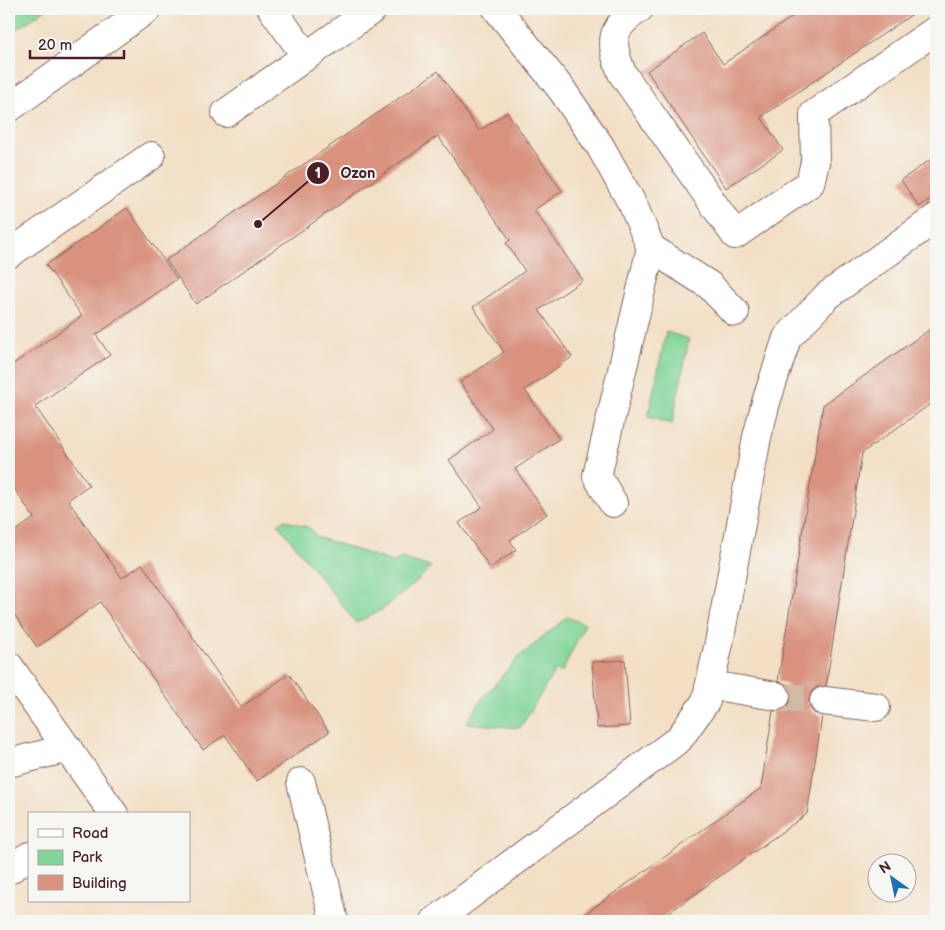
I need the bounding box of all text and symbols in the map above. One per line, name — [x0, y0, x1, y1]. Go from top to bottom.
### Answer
scale bar — [30, 28, 124, 60]
text: 20 m — [38, 36, 72, 55]
callout: Ozon — [305, 158, 385, 188]
text: 1 — [315, 164, 321, 183]
text: Ozon — [341, 164, 375, 183]
legend — [28, 812, 190, 902]
text: Road — [72, 824, 108, 843]
text: Park — [72, 848, 103, 867]
north arrow — [868, 852, 918, 902]
text: N — [876, 858, 894, 878]
text: Building — [72, 874, 127, 893]

